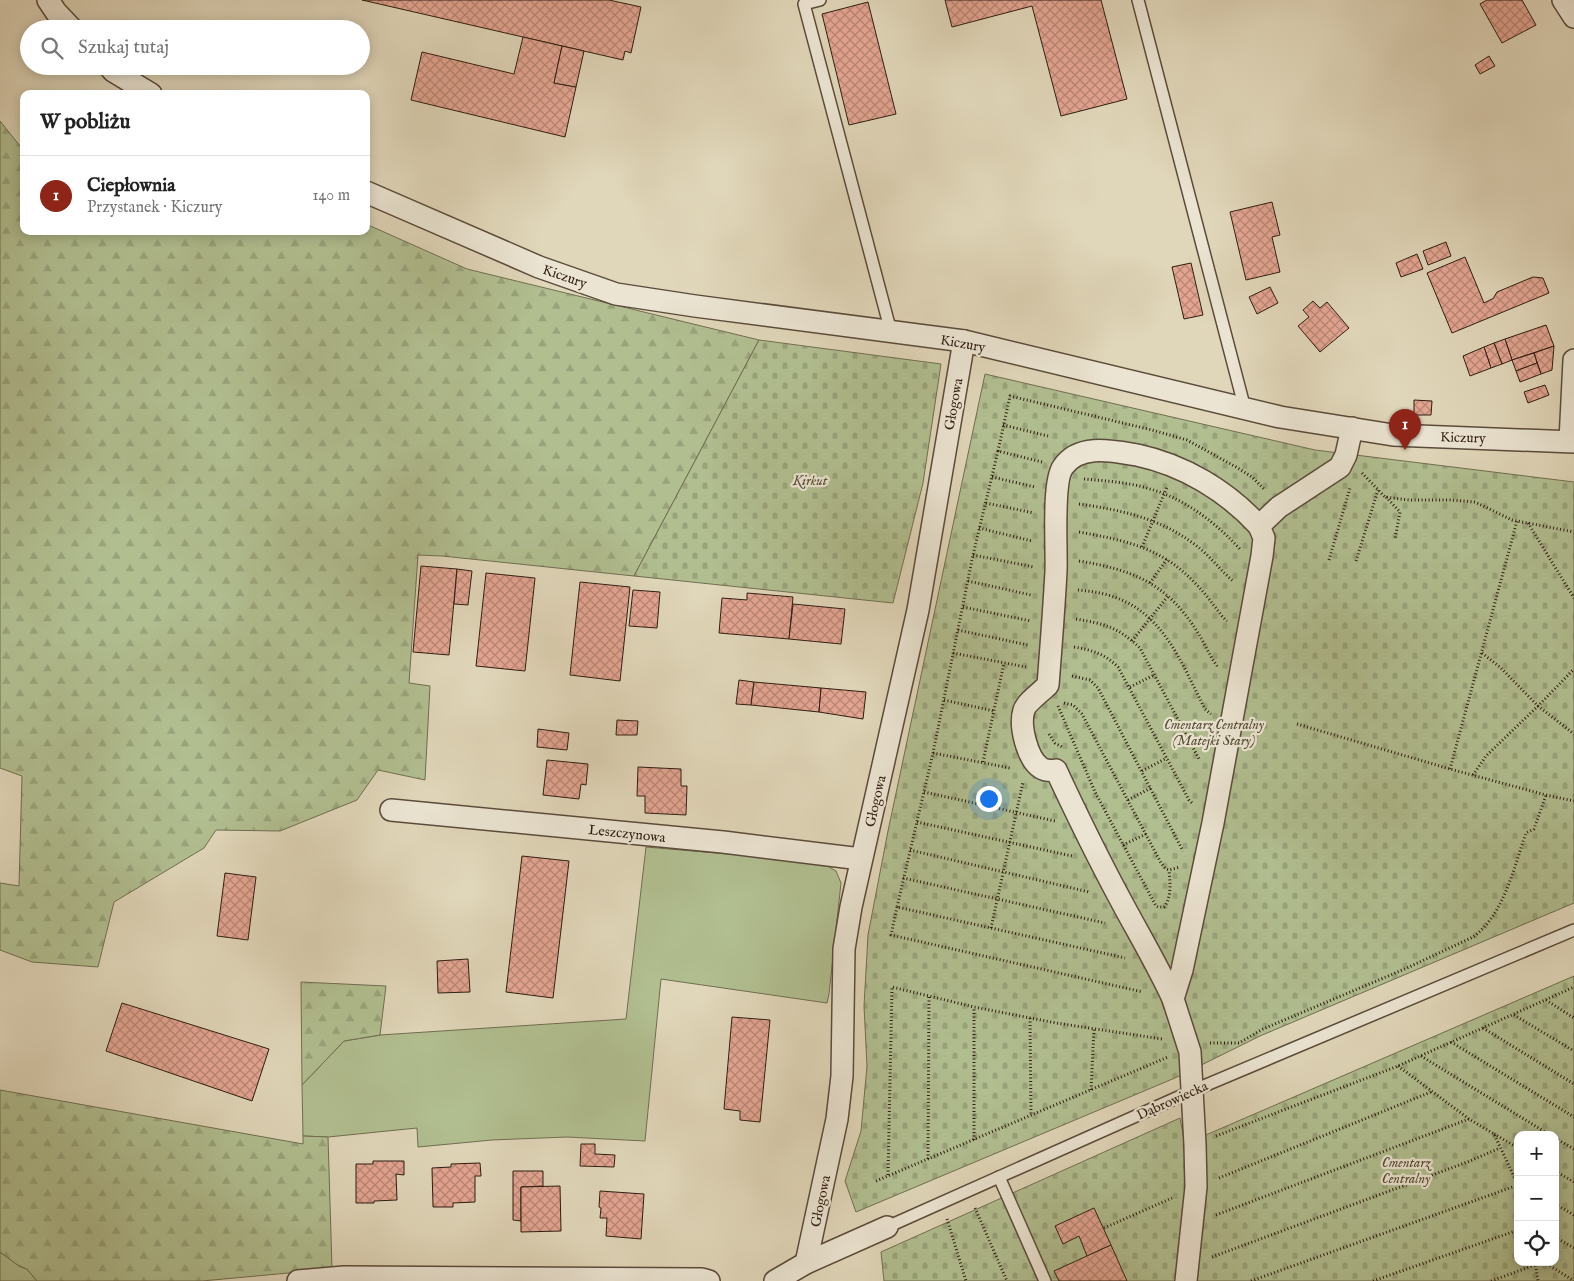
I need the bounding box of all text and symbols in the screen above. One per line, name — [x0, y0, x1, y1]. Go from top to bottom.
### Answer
search box — [20, 20, 370, 75]
icon: search — [38, 34, 66, 62]
text: Szukaj tutaj — [78, 36, 169, 60]
text: W pobliżu — [40, 109, 130, 136]
text: Ciepłownia — [87, 174, 175, 198]
text: 1 — [53, 186, 59, 206]
text: 140 m — [312, 186, 350, 206]
text: Przystanek · Kiczury — [87, 198, 223, 218]
street label: Kiczury — [540, 261, 589, 293]
street label: Kiczury — [939, 331, 987, 357]
street label: Głogowa — [941, 376, 968, 432]
pin: 1 — [1389, 409, 1421, 450]
street label: Kiczury — [1440, 428, 1486, 448]
park label: Kirkut — [792, 472, 828, 490]
park label: Cmentarz Centralny (Matejki Stary) — [1164, 716, 1265, 750]
street label: Głogowa — [861, 773, 891, 829]
your location — [976, 786, 1002, 812]
street label: Leszczynowa — [587, 821, 667, 847]
street label: Dąbrowiecka — [1134, 1077, 1212, 1125]
map controls — [1514, 1131, 1559, 1266]
button: + — [1514, 1131, 1559, 1176]
park label: Cmentarz Centralny — [1382, 1154, 1432, 1188]
street label: Głogowa — [807, 1173, 835, 1229]
button: − — [1514, 1176, 1559, 1221]
button: locate — [1514, 1221, 1559, 1266]

